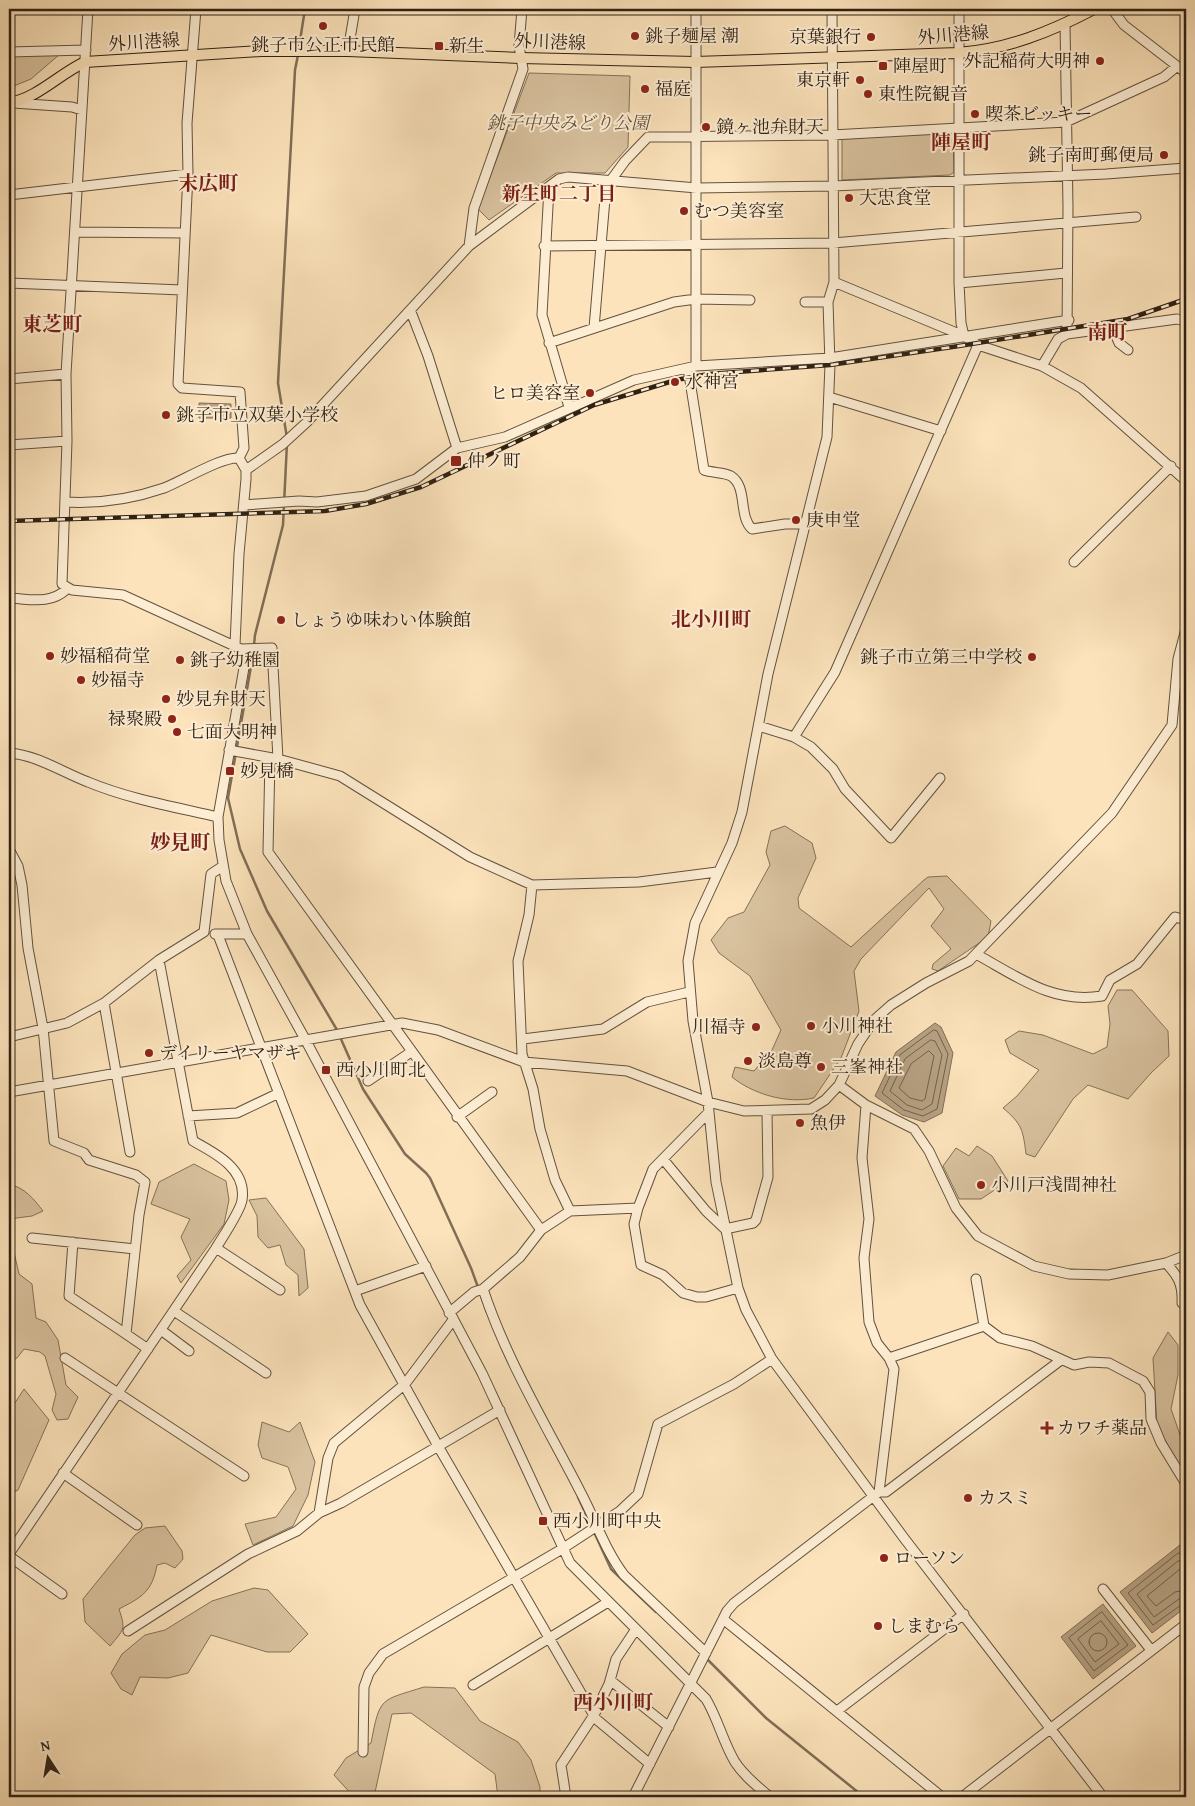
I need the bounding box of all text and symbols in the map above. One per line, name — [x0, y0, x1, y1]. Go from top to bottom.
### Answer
street label: 外川港線 — [916, 18, 990, 51]
marker: 銚子市公正市民館 — [317, 20, 329, 32]
place label: 銚子麺屋 潮 — [645, 22, 739, 49]
place label: 京葉銀行 — [789, 23, 861, 50]
street label: 外川港線 — [107, 26, 181, 57]
street label: 外川港線 — [514, 27, 586, 56]
marker: 銚子麺屋 潮 — [629, 30, 641, 42]
place label: 銚子市公正市民館 — [251, 31, 395, 58]
marker: 京葉銀行 — [865, 31, 877, 43]
place label: 新生 — [449, 32, 485, 59]
marker: 新生 — [433, 40, 445, 52]
place label: 外記稲荷大明神 — [964, 47, 1090, 74]
place label: 陣屋町 — [893, 52, 947, 79]
marker: 外記稲荷大明神 — [1094, 55, 1106, 67]
marker: 陣屋町 — [877, 60, 889, 72]
place label: 東京軒 — [796, 66, 850, 93]
marker: 東京軒 — [854, 74, 866, 86]
place label: 福庭 — [655, 75, 691, 102]
place label: 東性院観音 — [878, 80, 968, 107]
marker: 福庭 — [639, 83, 651, 95]
marker: 東性院観音 — [862, 88, 874, 100]
place label: 喫茶ビッキー — [985, 100, 1092, 127]
marker: 喫茶ビッキー — [969, 108, 981, 120]
park label: 銚子中央みどり公園 — [487, 109, 652, 136]
place label: 鏡ヶ池弁財天 — [716, 113, 824, 140]
marker: 鏡ヶ池弁財天 — [700, 121, 712, 133]
district label: 陣屋町 — [931, 127, 992, 156]
place label: 銚子南町郵便局 — [1028, 141, 1154, 168]
marker: 銚子南町郵便局 — [1158, 149, 1170, 161]
district label: 末広町 — [178, 168, 239, 197]
district label: 新生町二丁目 — [502, 179, 616, 207]
place label: 大忠食堂 — [859, 184, 931, 211]
marker: 大忠食堂 — [843, 192, 855, 204]
place label: むつ美容室 — [694, 197, 784, 224]
marker: むつ美容室 — [678, 205, 690, 217]
district label: 東芝町 — [22, 309, 83, 338]
district label: 南町 — [1087, 317, 1128, 346]
place label: 水神宮 — [685, 368, 739, 395]
marker: 水神宮 — [669, 376, 681, 388]
place label: ヒロ美容室 — [490, 379, 580, 406]
marker: ヒロ美容室 — [584, 387, 596, 399]
place label: 銚子市立双葉小学校 — [176, 401, 338, 428]
marker: 銚子市立双葉小学校 — [160, 409, 172, 421]
place label: 仲ノ町 — [467, 447, 521, 474]
marker: 仲ノ町 — [449, 454, 463, 468]
place label: 庚申堂 — [806, 506, 860, 533]
marker: 庚申堂 — [790, 514, 802, 526]
district label: 北小川町 — [671, 604, 752, 633]
place label: しょうゆ味わい体験館 — [291, 606, 471, 633]
marker: しょうゆ味わい体験館 — [275, 614, 287, 626]
place label: 妙福稲荷堂 — [60, 642, 150, 669]
place label: 銚子市立第三中学校 — [860, 643, 1022, 670]
place label: 銚子幼稚園 — [190, 646, 280, 673]
marker: 妙福稲荷堂 — [44, 650, 56, 662]
marker: 銚子市立第三中学校 — [1026, 651, 1038, 663]
marker: 銚子幼稚園 — [174, 654, 186, 666]
place label: 妙福寺 — [91, 666, 145, 693]
marker: 妙福寺 — [75, 674, 87, 686]
place label: 妙見弁財天 — [176, 685, 266, 712]
marker: 妙見弁財天 — [160, 693, 172, 705]
place label: 禄聚殿 — [108, 705, 162, 732]
marker: 禄聚殿 — [166, 713, 178, 725]
place label: 七面大明神 — [187, 718, 277, 745]
marker: 七面大明神 — [171, 726, 183, 738]
place label: 妙見橋 — [240, 757, 294, 784]
marker: 妙見橋 — [224, 765, 236, 777]
district label: 妙見町 — [150, 827, 211, 856]
place label: 小川神社 — [821, 1012, 893, 1039]
place label: 川福寺 — [692, 1013, 746, 1040]
marker: 小川神社 — [805, 1020, 817, 1032]
marker: 川福寺 — [750, 1021, 762, 1033]
place label: デイリーヤマザキ — [159, 1039, 302, 1066]
marker: デイリーヤマザキ — [143, 1047, 155, 1059]
place label: 淡島尊 — [758, 1047, 812, 1074]
place label: 三峯神社 — [831, 1053, 903, 1080]
marker: 淡島尊 — [742, 1055, 754, 1067]
place label: 西小川町北 — [336, 1056, 426, 1083]
marker: 三峯神社 — [815, 1061, 827, 1073]
marker: 西小川町北 — [320, 1064, 332, 1076]
place label: 魚伊 — [810, 1109, 846, 1136]
marker: 魚伊 — [794, 1117, 806, 1129]
place label: 小川戸浅間神社 — [991, 1171, 1117, 1198]
marker: 小川戸浅間神社 — [975, 1179, 987, 1191]
place label: カワチ薬品 — [1057, 1414, 1147, 1441]
marker: カワチ薬品 — [1041, 1422, 1053, 1434]
place label: カスミ — [978, 1484, 1032, 1511]
marker: カスミ — [962, 1492, 974, 1504]
place label: 西小川町中央 — [553, 1507, 661, 1534]
marker: 西小川町中央 — [537, 1515, 549, 1527]
place label: ローソン — [894, 1544, 965, 1571]
marker: ローソン — [878, 1552, 890, 1564]
place label: しまむら — [888, 1612, 960, 1639]
marker: しまむら — [872, 1620, 884, 1632]
district label: 西小川町 — [573, 1687, 654, 1716]
north arrow — [22, 1734, 72, 1784]
text: N — [39, 1734, 53, 1756]

